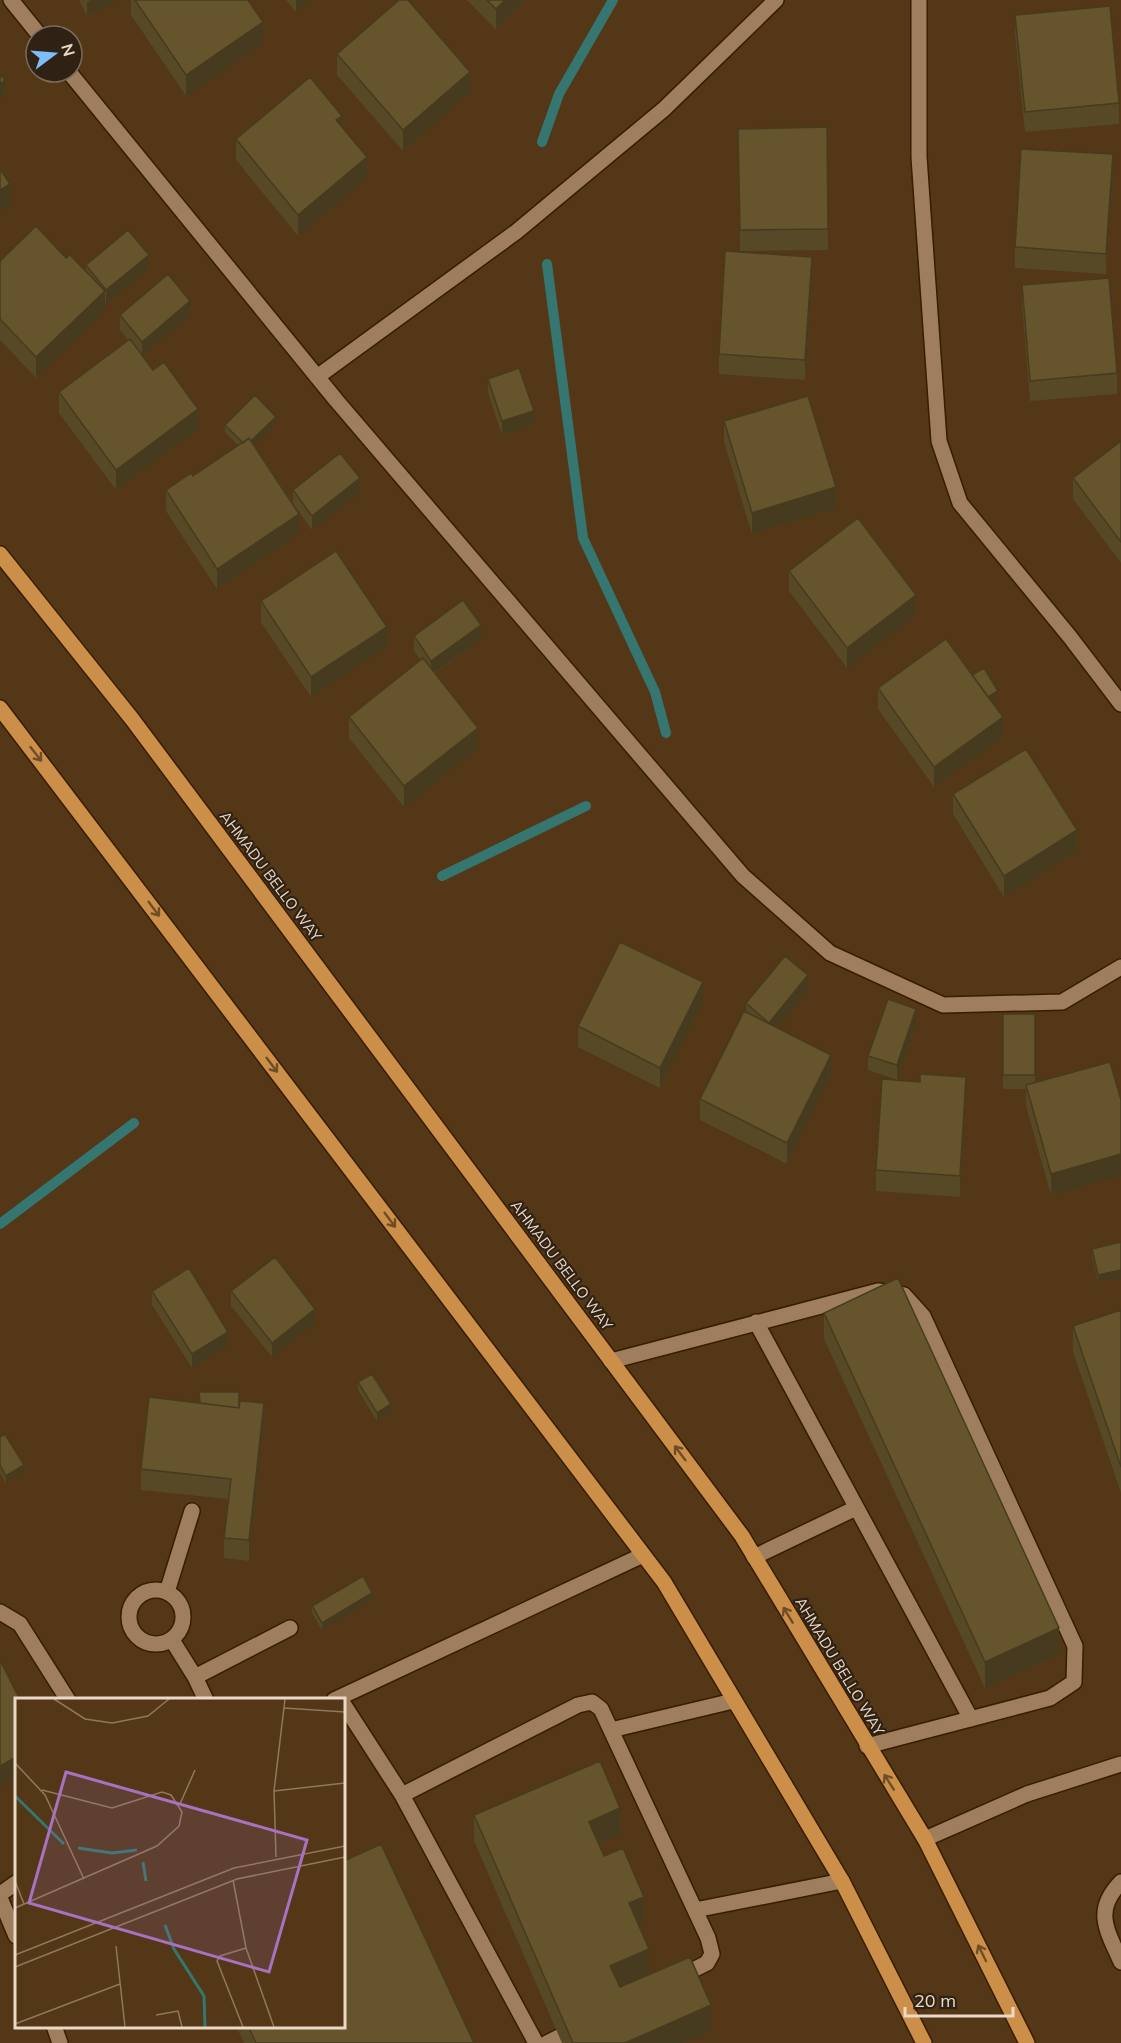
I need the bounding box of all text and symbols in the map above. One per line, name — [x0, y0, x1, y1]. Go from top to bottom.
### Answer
north arrow — [24, 24, 84, 84]
text: N — [57, 41, 80, 58]
one-way arrow — [30, 746, 43, 762]
street label: AHMADU BELLO WAY — [216, 807, 327, 945]
one-way arrow — [148, 901, 161, 917]
one-way arrow — [266, 1056, 278, 1072]
street label: AHMADU BELLO WAY — [507, 1196, 618, 1334]
one-way arrow — [383, 1212, 396, 1228]
one-way arrow — [674, 1446, 686, 1462]
street label: AHMADU BELLO WAY — [791, 1593, 889, 1739]
one-way arrow — [782, 1607, 794, 1624]
inset map — [15, 1698, 345, 2028]
one-way arrow — [883, 1774, 895, 1791]
one-way arrow — [976, 1945, 988, 1962]
scale bar — [905, 1980, 1013, 2018]
text: 20 m — [914, 1989, 956, 2012]

